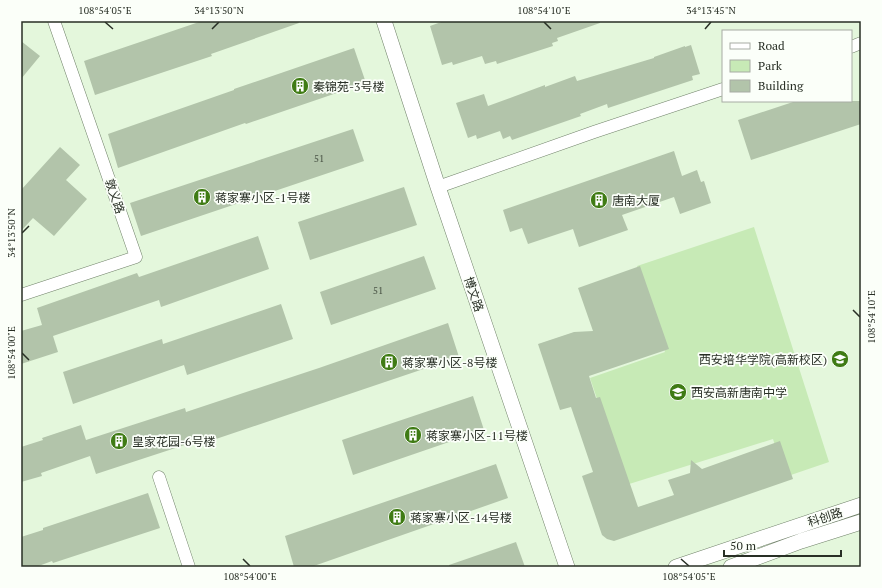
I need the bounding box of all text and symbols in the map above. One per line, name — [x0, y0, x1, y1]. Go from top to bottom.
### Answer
text: 108°54'05"E — [78, 4, 132, 17]
text: 34°13'50"N — [194, 4, 244, 17]
text: 108°54'10"E — [517, 4, 571, 17]
text: 34°13'45"N — [686, 4, 736, 17]
legend — [722, 30, 852, 102]
text: Road — [758, 38, 785, 53]
text: Park — [758, 58, 783, 73]
building icon: 秦锦苑-3号楼 — [290, 76, 310, 96]
text: Building — [758, 78, 804, 93]
place label: 秦锦苑-3号楼 — [313, 79, 385, 94]
house number: 51 — [314, 152, 324, 165]
street label: 敦义路 — [102, 177, 128, 215]
building icon: 蒋家寨小区-1号楼 — [192, 187, 212, 207]
place label: 蒋家寨小区-1号楼 — [215, 190, 311, 205]
building icon: 唐南大厦 — [589, 190, 609, 210]
place label: 唐南大厦 — [612, 193, 660, 208]
text: 34°13'50"N — [5, 208, 18, 258]
street label: 博文路 — [461, 275, 487, 313]
house number: 51 — [373, 284, 383, 297]
text: 108°54'10"E — [865, 290, 878, 344]
text: 108°54'00"E — [5, 326, 18, 380]
school or university icon: 西安培华学院(高新校区) — [830, 349, 850, 369]
building icon: 蒋家寨小区-8号楼 — [379, 352, 399, 372]
place label: 西安培华学院(高新校区) — [699, 352, 827, 367]
place label: 蒋家寨小区-8号楼 — [402, 355, 498, 370]
school or university icon: 西安高新唐南中学 — [668, 382, 688, 402]
place label: 西安高新唐南中学 — [691, 385, 787, 400]
building icon: 蒋家寨小区-11号楼 — [403, 425, 423, 445]
place label: 蒋家寨小区-11号楼 — [426, 428, 528, 443]
building icon: 皇家花园-6号楼 — [109, 431, 129, 451]
place label: 皇家花园-6号楼 — [132, 434, 216, 449]
street label: 科创路 — [806, 504, 844, 530]
building icon: 蒋家寨小区-14号楼 — [387, 507, 407, 527]
place label: 蒋家寨小区-14号楼 — [410, 510, 512, 525]
scale bar — [724, 532, 841, 558]
text: 50 m — [730, 538, 757, 553]
text: 108°54'00"E — [223, 570, 277, 583]
text: 108°54'05"E — [662, 570, 716, 583]

